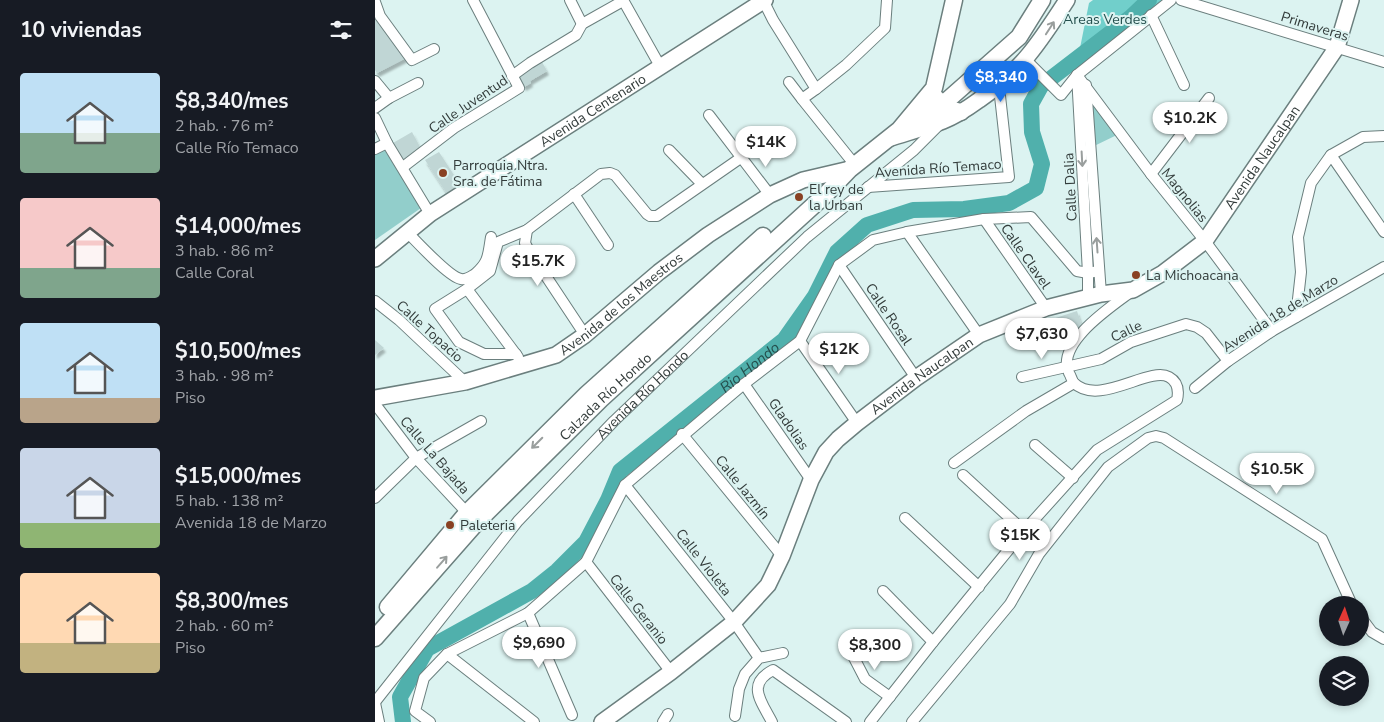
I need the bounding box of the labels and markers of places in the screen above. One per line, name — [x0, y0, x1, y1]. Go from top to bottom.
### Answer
pin: $8,340 — [960, 61, 1042, 103]
pin: $10.2K — [1149, 102, 1231, 144]
pin: $14K — [736, 126, 796, 168]
place label: Parroquia Ntra. Sra. de Fátima — [453, 156, 548, 191]
marker: Parroquia Ntra. Sra. de Fátima — [437, 167, 449, 179]
place label: El rey de la Urban — [809, 180, 864, 215]
marker: El rey de la Urban — [793, 191, 805, 203]
pin: $15.7K — [497, 244, 579, 287]
place label: La Michoacana — [1146, 266, 1239, 285]
marker: La Michoacana — [1130, 269, 1142, 281]
pin: $7,630 — [1001, 318, 1083, 360]
pin: $12K — [809, 332, 869, 375]
pin: $10.5K — [1236, 452, 1318, 495]
place label: Paleteria — [460, 516, 515, 535]
pin: $15K — [990, 518, 1050, 561]
marker: Paleteria — [444, 519, 456, 531]
pin: $9,690 — [498, 626, 580, 669]
pin: $8,300 — [834, 628, 916, 671]

